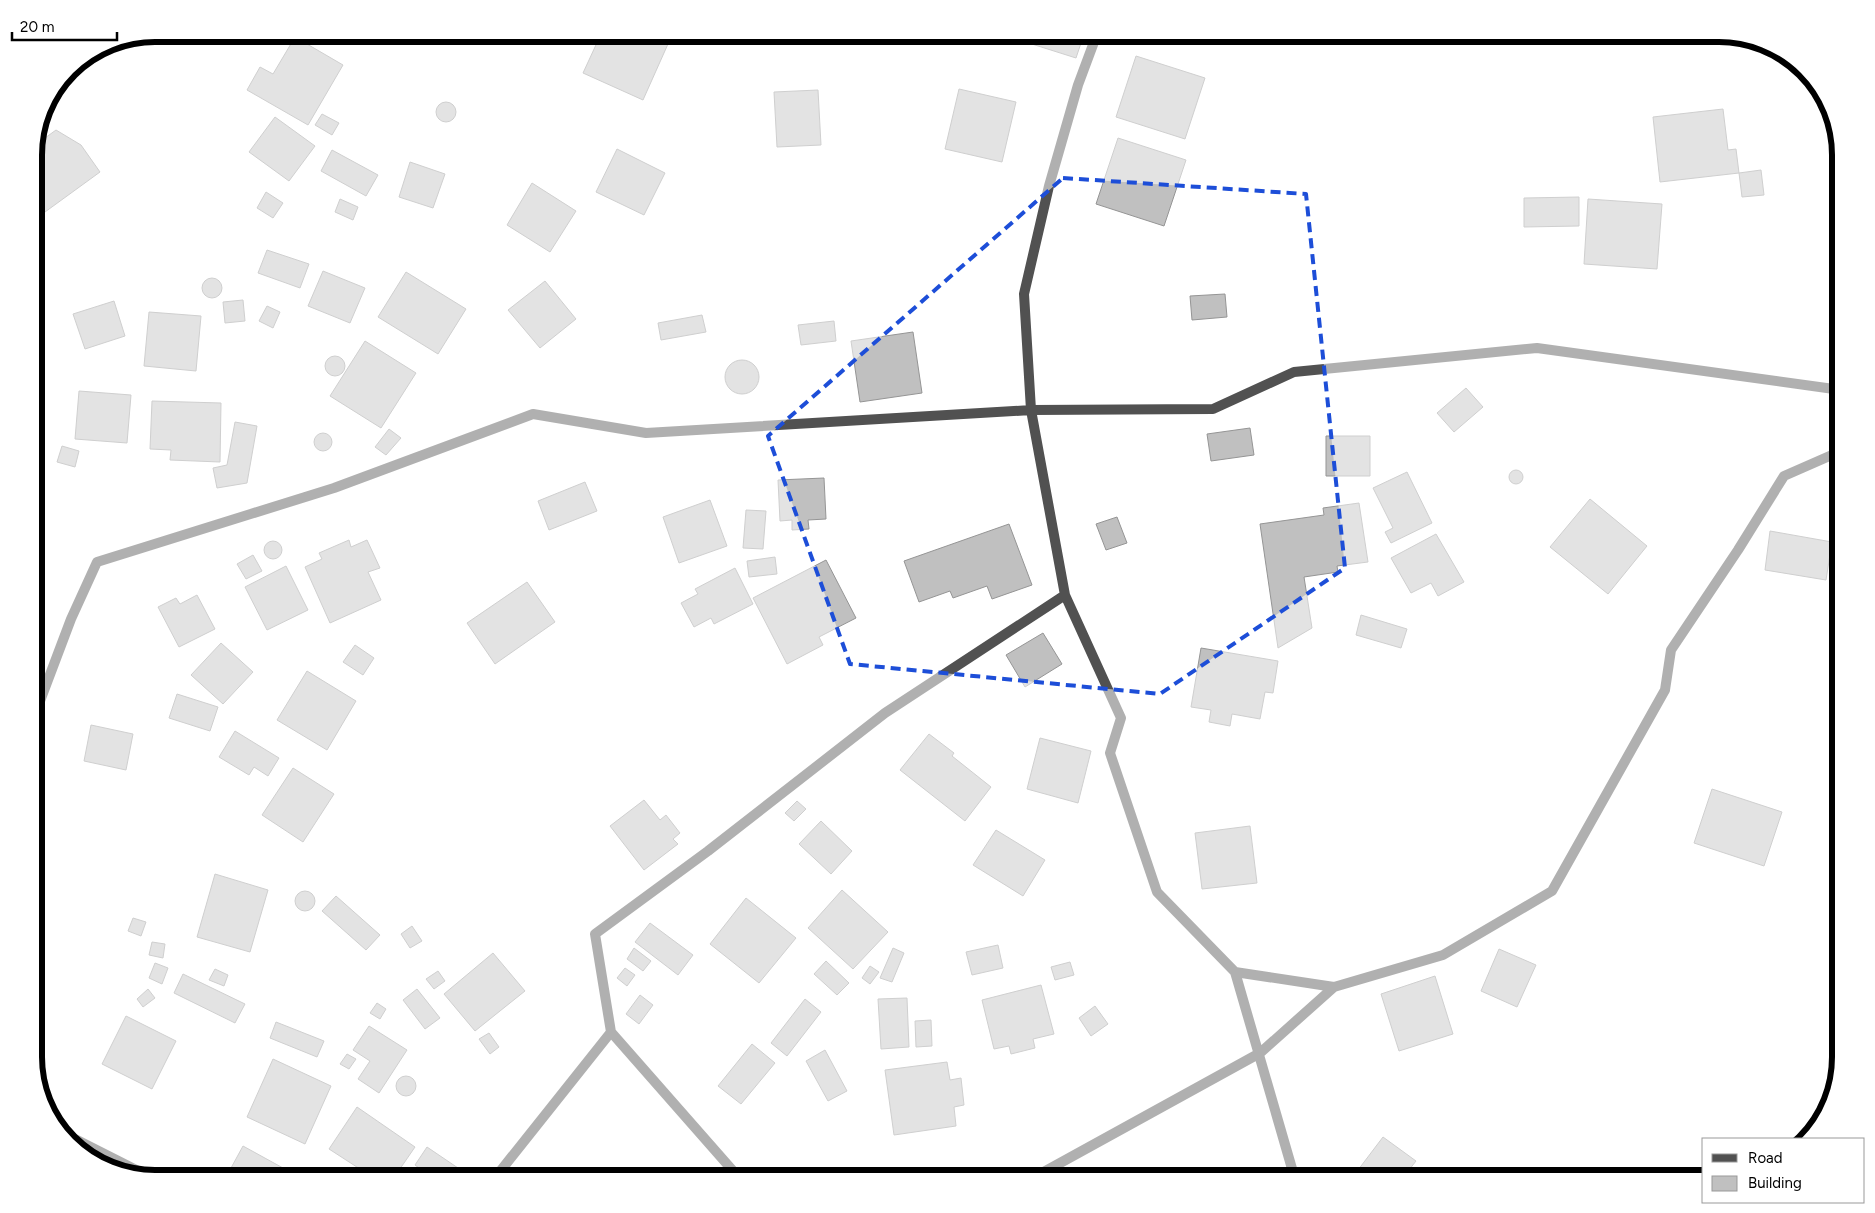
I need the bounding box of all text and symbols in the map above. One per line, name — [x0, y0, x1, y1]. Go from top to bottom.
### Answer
scale bar — [12, 10, 118, 42]
text: 20 m — [20, 18, 54, 36]
legend — [1702, 1138, 1865, 1203]
text: Road — [1748, 1149, 1783, 1167]
text: Building — [1748, 1174, 1802, 1192]

